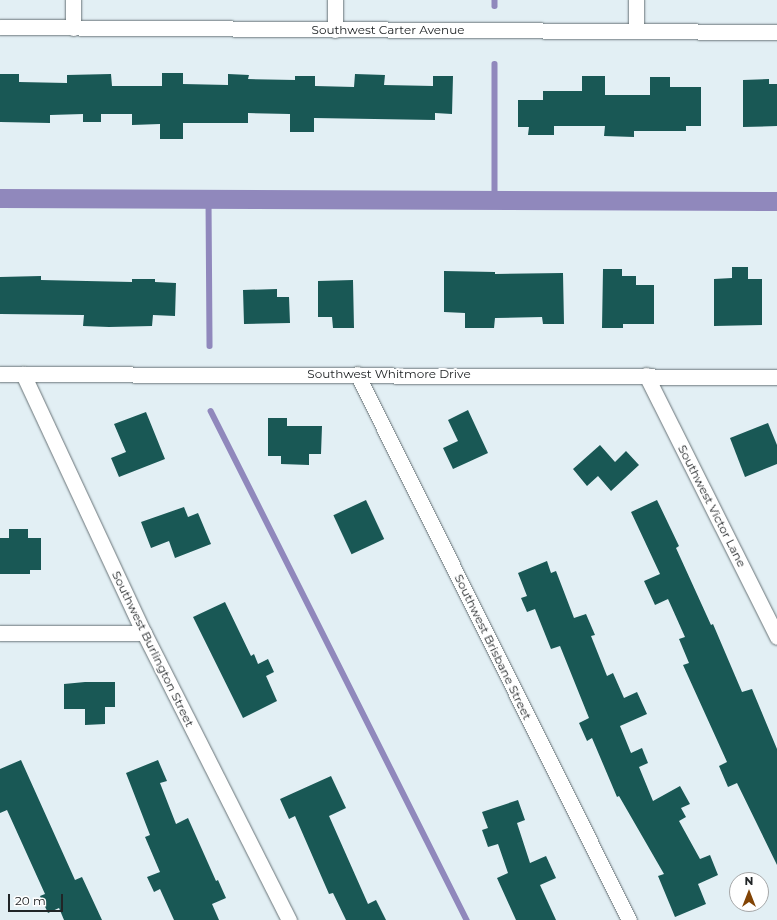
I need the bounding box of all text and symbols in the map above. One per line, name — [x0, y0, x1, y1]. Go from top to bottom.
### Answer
street label: Southwest Carter Avenue — [312, 23, 464, 37]
street label: Southwest Whitmore Drive — [307, 367, 471, 381]
street label: Southwest Victor Lane — [675, 443, 749, 569]
street label: Southwest Burlington Street — [109, 569, 197, 729]
street label: Southwest Brisbane Street — [451, 572, 535, 722]
north arrow — [729, 872, 769, 912]
text: N — [745, 874, 753, 888]
scale bar — [10, 886, 65, 912]
text: 20 m — [15, 893, 46, 908]

